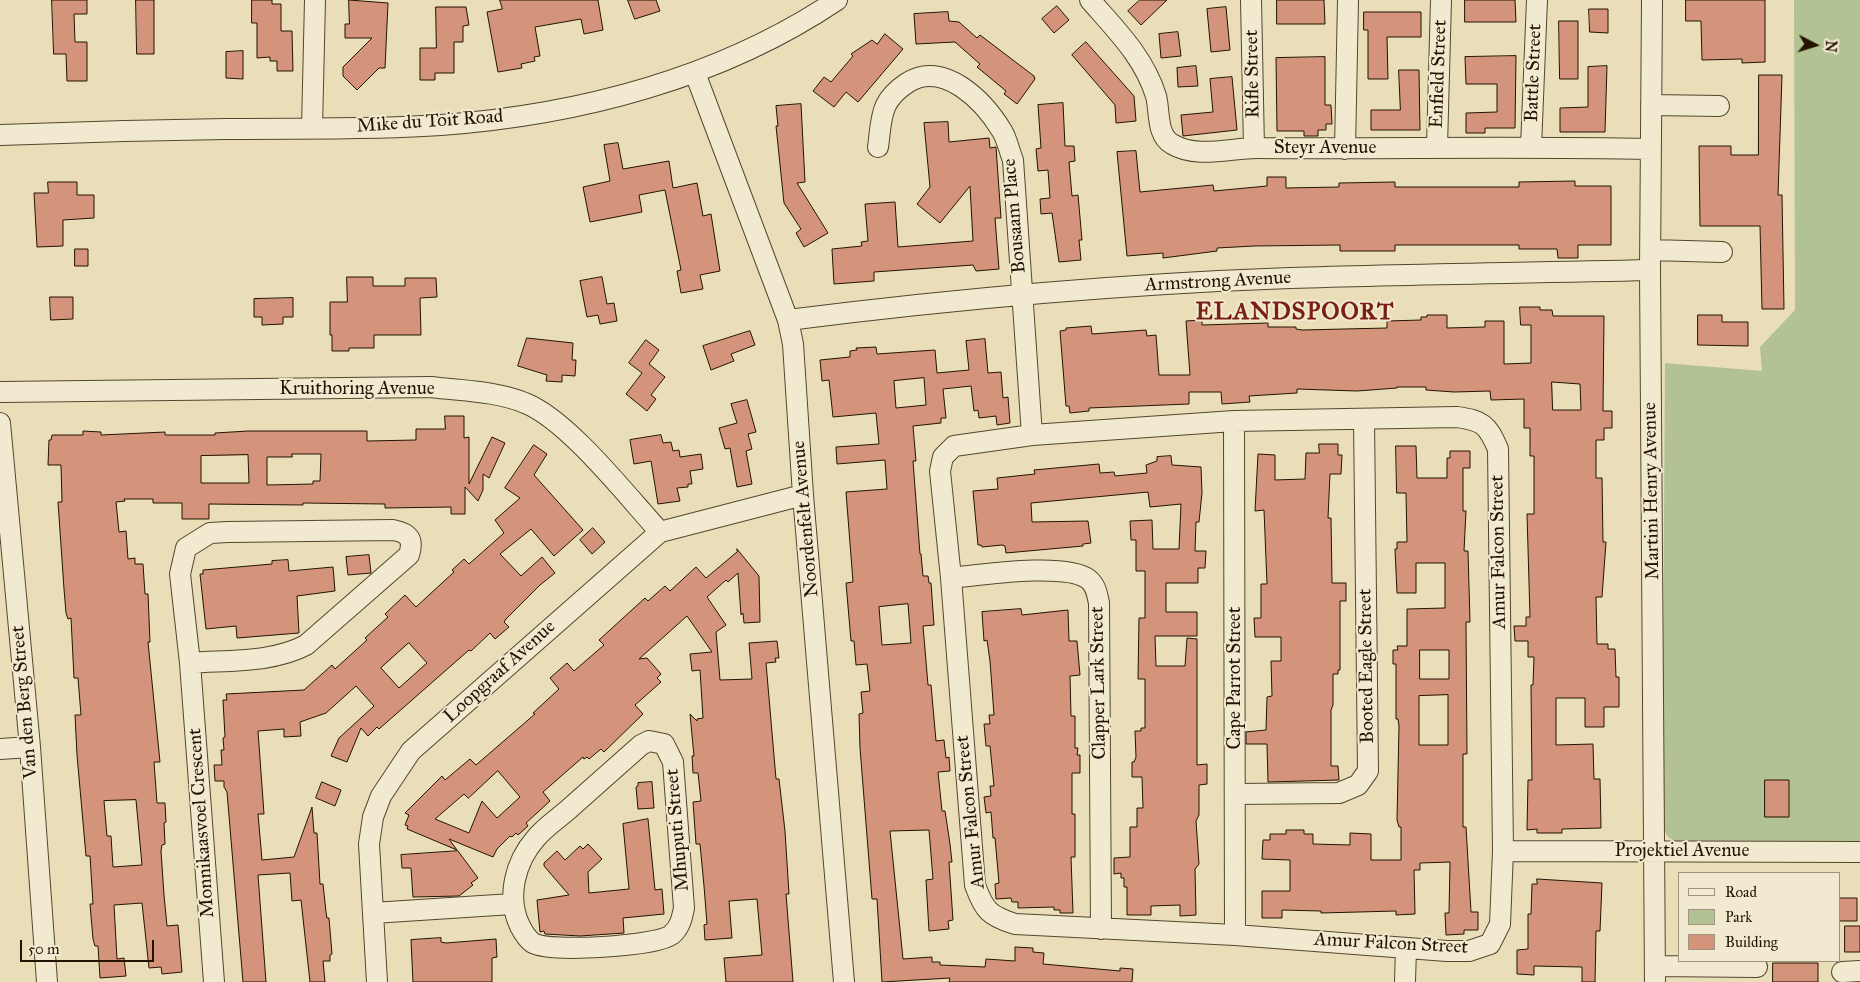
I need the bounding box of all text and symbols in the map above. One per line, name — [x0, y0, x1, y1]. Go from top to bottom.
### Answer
street label: Enfield Street — [1426, 19, 1452, 129]
north arrow — [1790, 20, 1840, 70]
street label: Battle Street — [1521, 23, 1547, 123]
street label: Rifle Street — [1241, 30, 1265, 118]
text: N — [1821, 40, 1839, 53]
street label: Mike du Toit Road — [356, 106, 504, 138]
street label: Steyr Avenue — [1274, 137, 1376, 159]
street label: Bousaam Place — [999, 158, 1031, 274]
street label: Armstrong Avenue — [1144, 267, 1292, 297]
district label: ELANDSPOORT — [1194, 299, 1396, 327]
street label: Kruithoring Avenue — [279, 378, 435, 400]
street label: Martini Henry Avenue — [1639, 402, 1665, 580]
street label: Noordenfelt Avenue — [788, 440, 824, 598]
street label: Amur Falcon Street — [1486, 475, 1512, 629]
street label: Booted Eagle Street — [1354, 588, 1380, 744]
street label: Clapper Lark Street — [1086, 606, 1112, 760]
street label: Cape Parrot Street — [1224, 607, 1246, 749]
street label: Loopgraaf Avenue — [439, 616, 561, 728]
street label: Van den Berg Street — [7, 624, 43, 780]
street label: Monnikaasvoel Crescent — [184, 727, 220, 919]
street label: Amur Falcon Street — [952, 734, 990, 890]
street label: Mhuputi Street — [661, 768, 695, 892]
street label: Projektiel Avenue — [1615, 840, 1749, 862]
legend — [1678, 872, 1840, 962]
text: Road — [1725, 883, 1757, 901]
text: Park — [1725, 908, 1752, 926]
street label: Amur Falcon Street — [1313, 929, 1469, 959]
scale bar — [22, 930, 156, 962]
text: Building — [1725, 933, 1778, 951]
text: 50 m — [28, 940, 60, 958]

